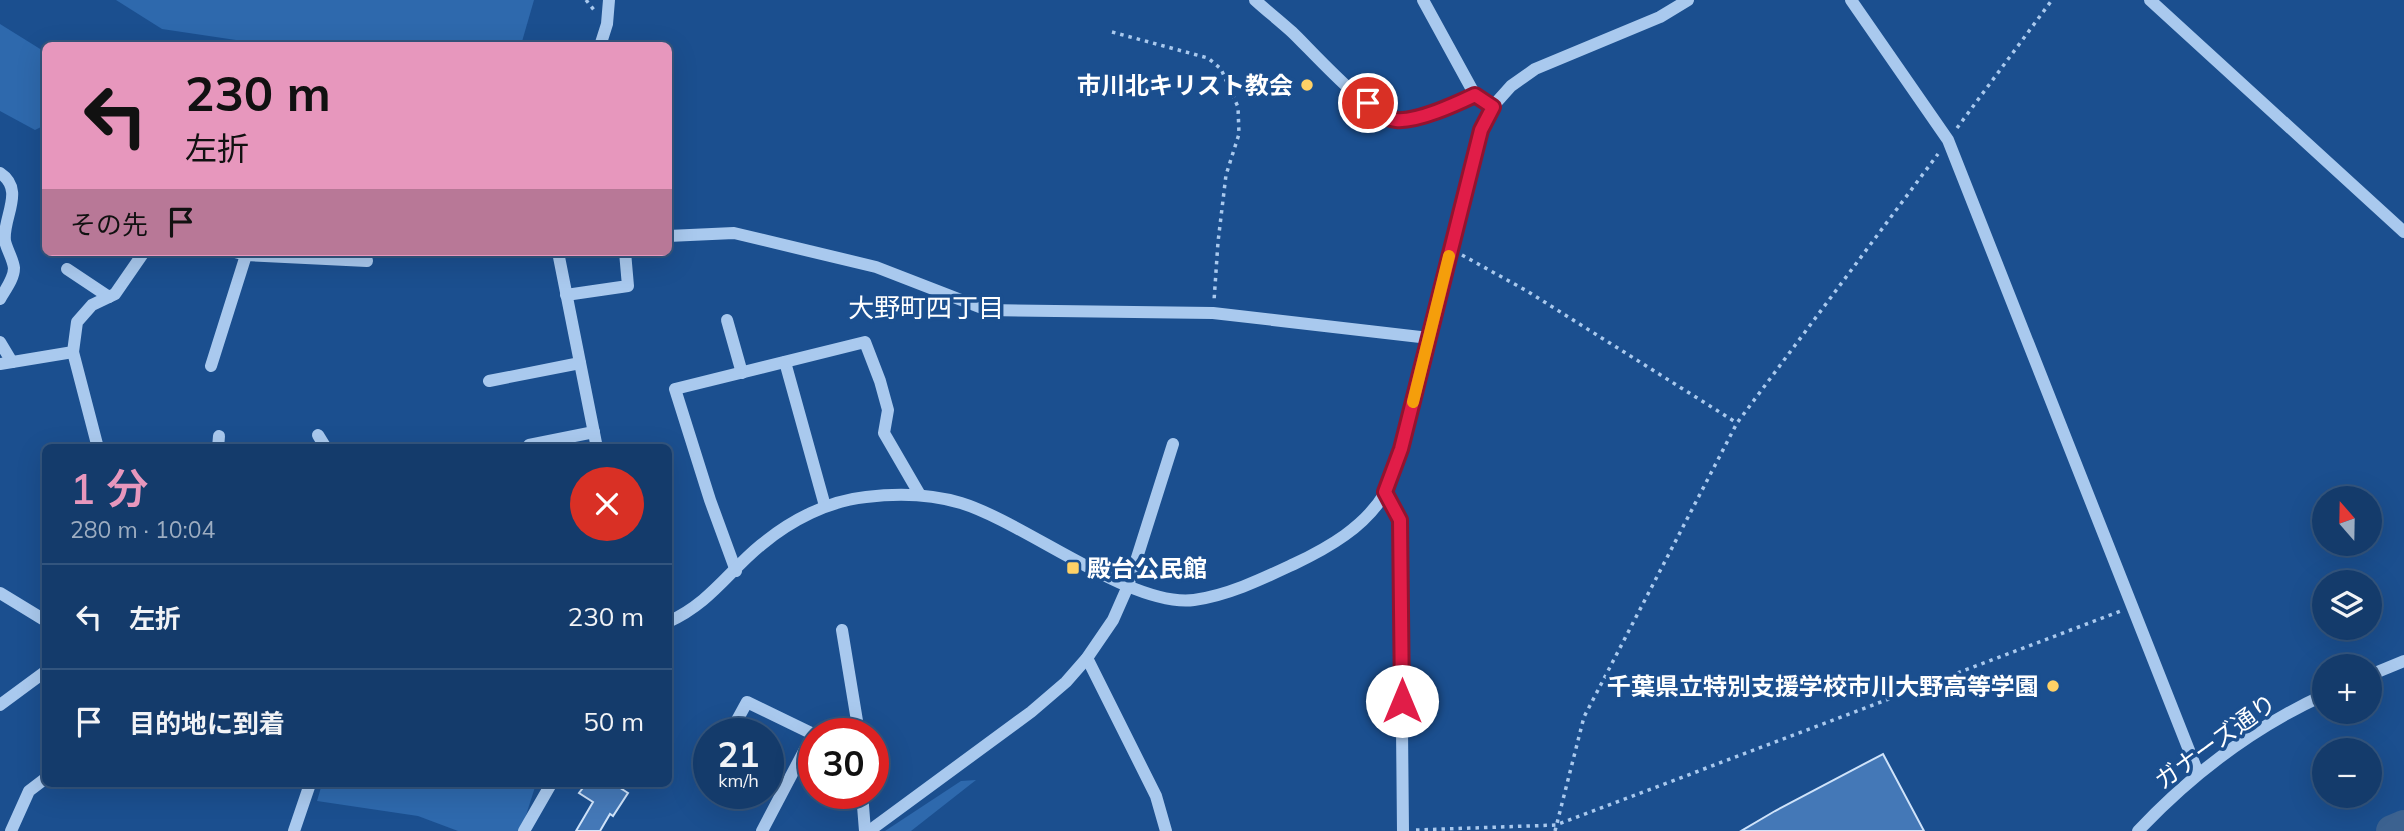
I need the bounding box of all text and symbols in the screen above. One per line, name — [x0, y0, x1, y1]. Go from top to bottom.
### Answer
text: 230 m — [185, 62, 331, 123]
icon: left — [70, 70, 161, 161]
place label: 市川北キリスト教会 — [1077, 70, 1293, 100]
pin — [1338, 73, 1398, 133]
marker: 市川北キリスト教会 — [1299, 77, 1315, 93]
icon: arrive — [1349, 84, 1387, 122]
text: 左折 — [185, 128, 249, 168]
icon: arrive — [162, 203, 200, 241]
text: その先 — [70, 208, 148, 241]
district label: 大野町四丁目 — [848, 291, 1004, 324]
text: 1 分 — [70, 462, 148, 515]
button: close — [570, 467, 644, 541]
north arrow — [2312, 486, 2382, 556]
map controls — [2312, 486, 2382, 808]
text: 280 m · 10:04 — [70, 515, 215, 544]
place label: 殿台公民館 — [1087, 553, 1207, 583]
marker: 殿台公民館 — [1065, 560, 1081, 576]
button: layers — [2312, 570, 2382, 640]
icon: left — [70, 598, 108, 636]
text: 230 m — [568, 600, 644, 633]
text: 左折 — [129, 602, 181, 635]
button: + — [2312, 654, 2382, 724]
position arrow — [1365, 664, 1439, 738]
place label: 千葉県立特別支援学校市川大野高等学園 — [1607, 671, 2039, 701]
marker: 千葉県立特別支援学校市川大野高等学園 — [2045, 678, 2061, 694]
street label: ガナーズ通り — [2148, 687, 2282, 795]
icon: arrive — [70, 703, 108, 741]
text: 50 m — [583, 705, 644, 738]
text: 目的地に到着 — [129, 707, 285, 740]
speed limit sign: 30 — [798, 718, 889, 809]
text: 21 — [717, 732, 760, 776]
button: − — [2312, 738, 2382, 808]
text: km/h — [718, 769, 759, 792]

